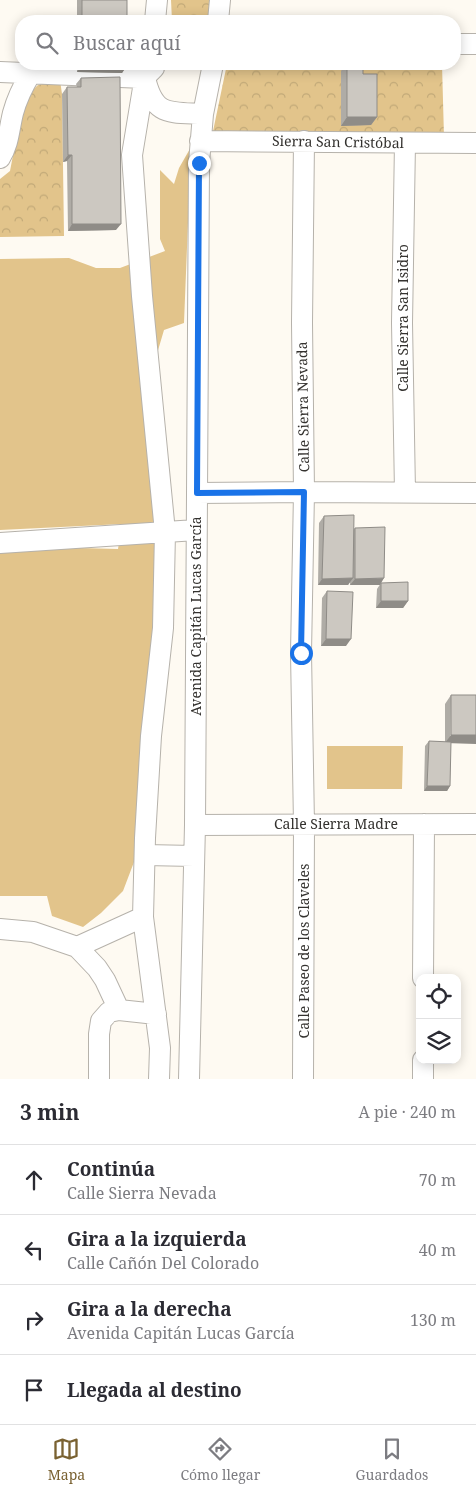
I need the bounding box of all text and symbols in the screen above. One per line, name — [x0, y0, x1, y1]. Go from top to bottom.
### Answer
search box — [15, 15, 461, 70]
icon: search — [33, 29, 61, 57]
text: Buscar aquí — [73, 30, 181, 56]
street label: Sierra San Cristóbal — [272, 131, 405, 152]
route end — [188, 152, 211, 175]
street label: Calle Sierra San Isidro — [393, 244, 412, 392]
street label: Calle Sierra Nevada — [292, 341, 313, 473]
street label: Avenida Capitán Lucas García — [186, 516, 205, 716]
route start — [290, 642, 313, 665]
street label: Calle Sierra Madre — [274, 814, 398, 833]
street label: Calle Paseo de los Claveles — [294, 864, 313, 1038]
map controls — [416, 974, 461, 1064]
button: locate — [416, 974, 461, 1019]
button: layers — [416, 1019, 461, 1064]
text: 3 min — [20, 1098, 79, 1126]
text: A pie · 240 m — [359, 1101, 456, 1123]
text: Continúa — [67, 1156, 155, 1182]
icon: ahead — [20, 1166, 48, 1194]
text: 70 m — [419, 1169, 456, 1191]
text: Calle Sierra Nevada — [67, 1182, 217, 1204]
text: Gira a la izquierda — [67, 1226, 247, 1252]
icon: left — [20, 1236, 48, 1264]
text: 40 m — [419, 1239, 456, 1261]
text: Calle Cañón Del Colorado — [67, 1252, 259, 1274]
text: Gira a la derecha — [67, 1296, 232, 1322]
icon: right — [20, 1306, 48, 1334]
text: 130 m — [410, 1309, 456, 1331]
text: Avenida Capitán Lucas García — [67, 1322, 295, 1344]
icon: arrive — [20, 1376, 48, 1404]
text: Llegada al destino — [67, 1377, 242, 1403]
tab: Mapa — [48, 1435, 85, 1484]
tab: Cómo llegar — [180, 1435, 260, 1484]
tab: Guardados — [356, 1435, 428, 1484]

